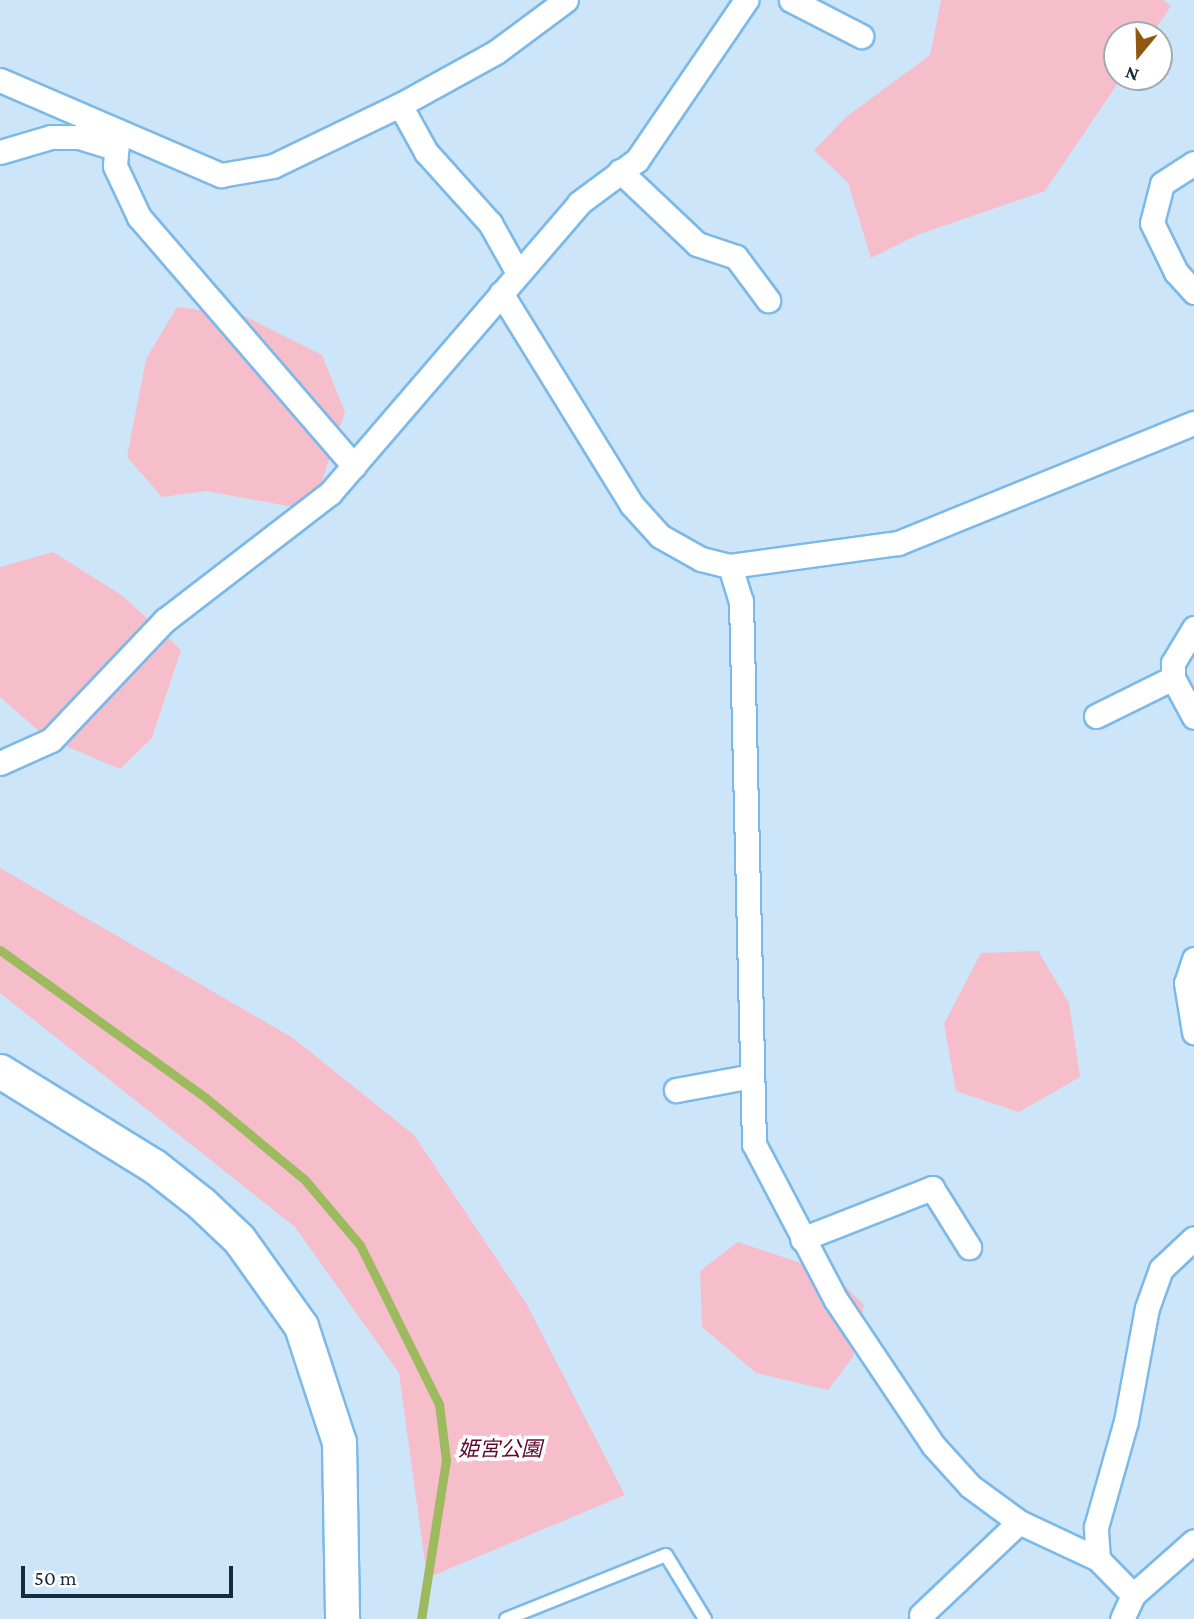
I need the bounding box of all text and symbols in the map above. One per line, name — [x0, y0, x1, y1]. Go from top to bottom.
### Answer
north arrow — [1103, 21, 1173, 91]
text: N — [1122, 62, 1141, 86]
park label: 姫宮公園 — [458, 1436, 542, 1462]
scale bar — [24, 1552, 236, 1596]
text: 50 m — [34, 1566, 77, 1590]

